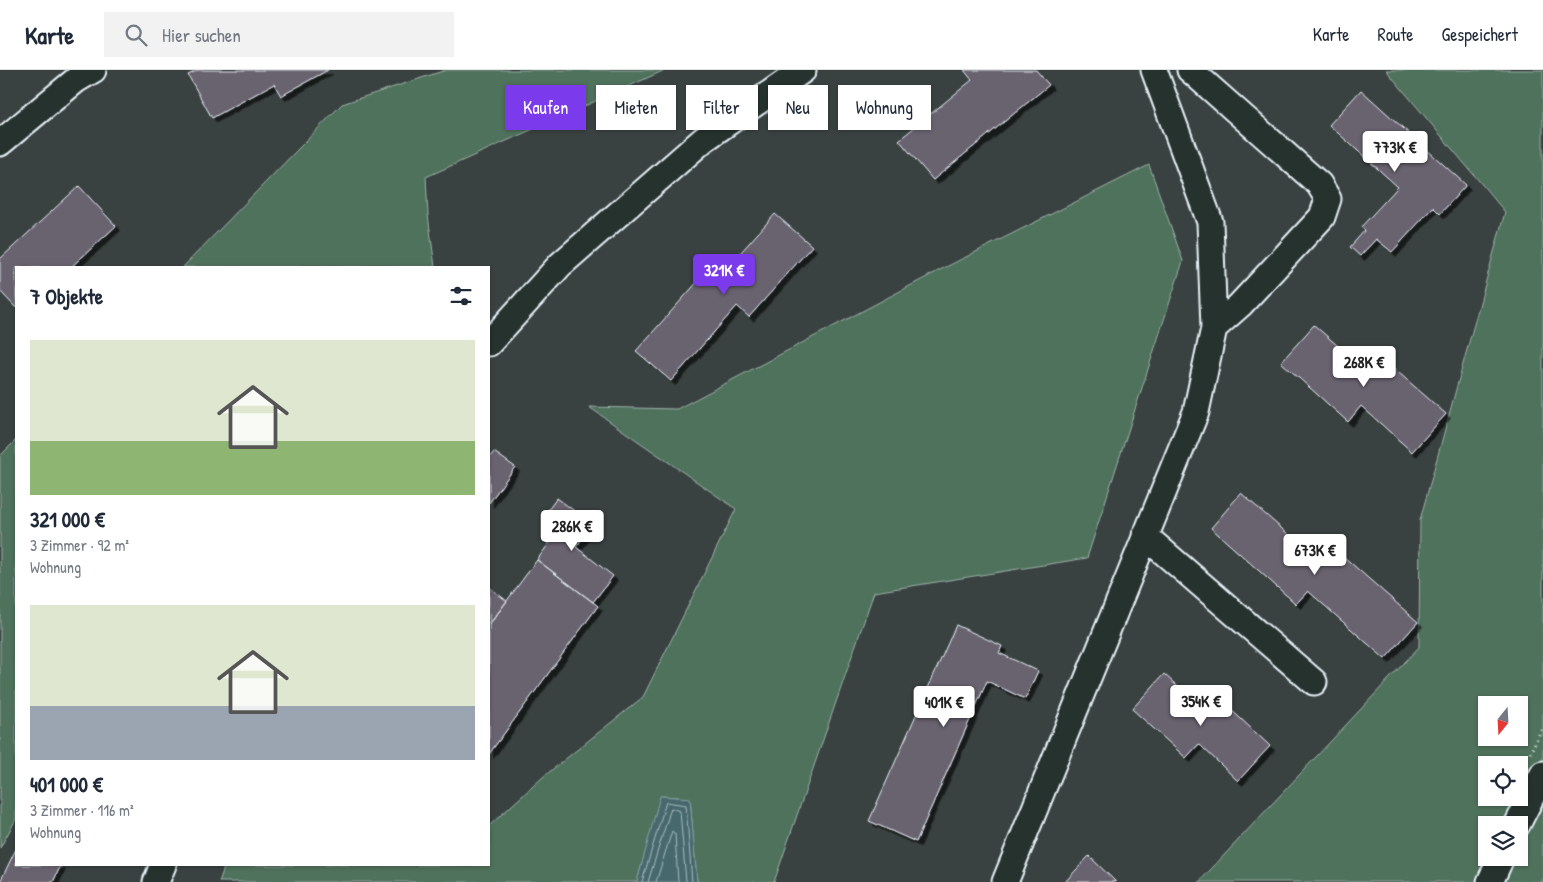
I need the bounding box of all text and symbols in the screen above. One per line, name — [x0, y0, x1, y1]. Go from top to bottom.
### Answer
search box — [104, 12, 454, 57]
text: Karte — [25, 19, 74, 51]
icon: search — [122, 21, 150, 49]
text: Hier suchen — [162, 22, 241, 48]
text: Karte — [1313, 22, 1350, 47]
text: Route — [1378, 22, 1414, 47]
text: Gespeichert — [1442, 22, 1518, 47]
chip: Kaufen — [505, 85, 586, 130]
chip: Mieten — [596, 85, 676, 130]
chip: Filter — [686, 85, 758, 130]
chip: Neu — [768, 85, 828, 130]
chip: Wohnung — [838, 85, 931, 130]
pin: 773K € — [1354, 131, 1436, 173]
text: 773K € — [1374, 136, 1416, 158]
pin: 321K € — [683, 254, 765, 296]
text: 321K € — [704, 259, 744, 281]
text: 7 Objekte — [30, 282, 103, 311]
icon: filters — [447, 282, 475, 310]
pin: 268K € — [1323, 346, 1405, 388]
text: 268K € — [1344, 351, 1384, 373]
icon: home — [208, 372, 298, 462]
text: 321 000 € — [30, 505, 105, 534]
pin: 286K € — [531, 510, 613, 552]
text: 286K € — [552, 515, 592, 537]
text: 3 Zimmer · 92 m² — [30, 534, 129, 556]
pin: 673K € — [1274, 534, 1356, 576]
text: 673K € — [1294, 539, 1336, 561]
text: Wohnung — [30, 556, 81, 578]
icon: home — [208, 637, 298, 727]
pin: 354K € — [1160, 684, 1242, 727]
pin: 401K € — [903, 686, 985, 728]
text: 354K € — [1181, 690, 1221, 712]
text: 401K € — [925, 691, 963, 713]
north arrow — [1478, 696, 1528, 746]
map controls — [1478, 696, 1528, 866]
button: locate — [1478, 756, 1528, 806]
text: 401 000 € — [30, 770, 103, 799]
text: 3 Zimmer · 116 m² — [30, 799, 134, 821]
button: layers — [1478, 816, 1528, 866]
text: Wohnung — [30, 821, 81, 843]

